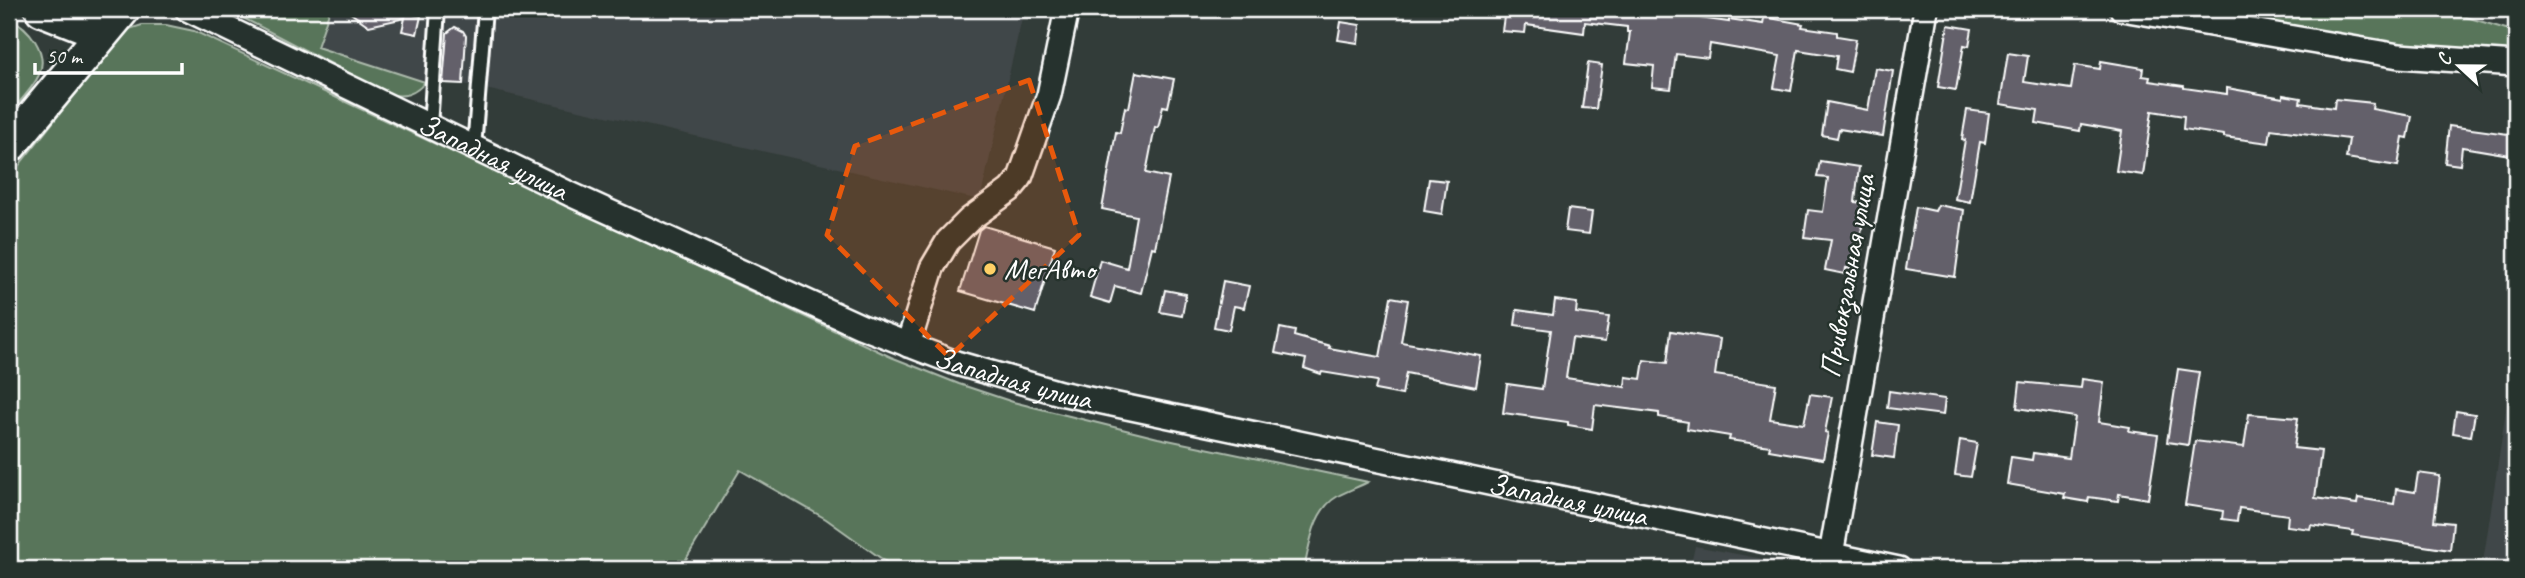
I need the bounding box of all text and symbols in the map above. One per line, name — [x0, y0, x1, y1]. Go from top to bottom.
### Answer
scale bar — [35, 32, 182, 76]
north arrow — [2424, 32, 2494, 102]
text: 50 m — [46, 43, 84, 69]
text: С — [2431, 49, 2458, 69]
street label: Западная улица — [412, 105, 576, 210]
street label: Привокзальная улица — [1810, 170, 1884, 380]
place label: МегАвто — [1004, 250, 1098, 288]
marker: МегАвто — [982, 261, 998, 277]
street label: Западная улица — [929, 337, 1097, 419]
street label: Западная улица — [1485, 464, 1653, 535]

